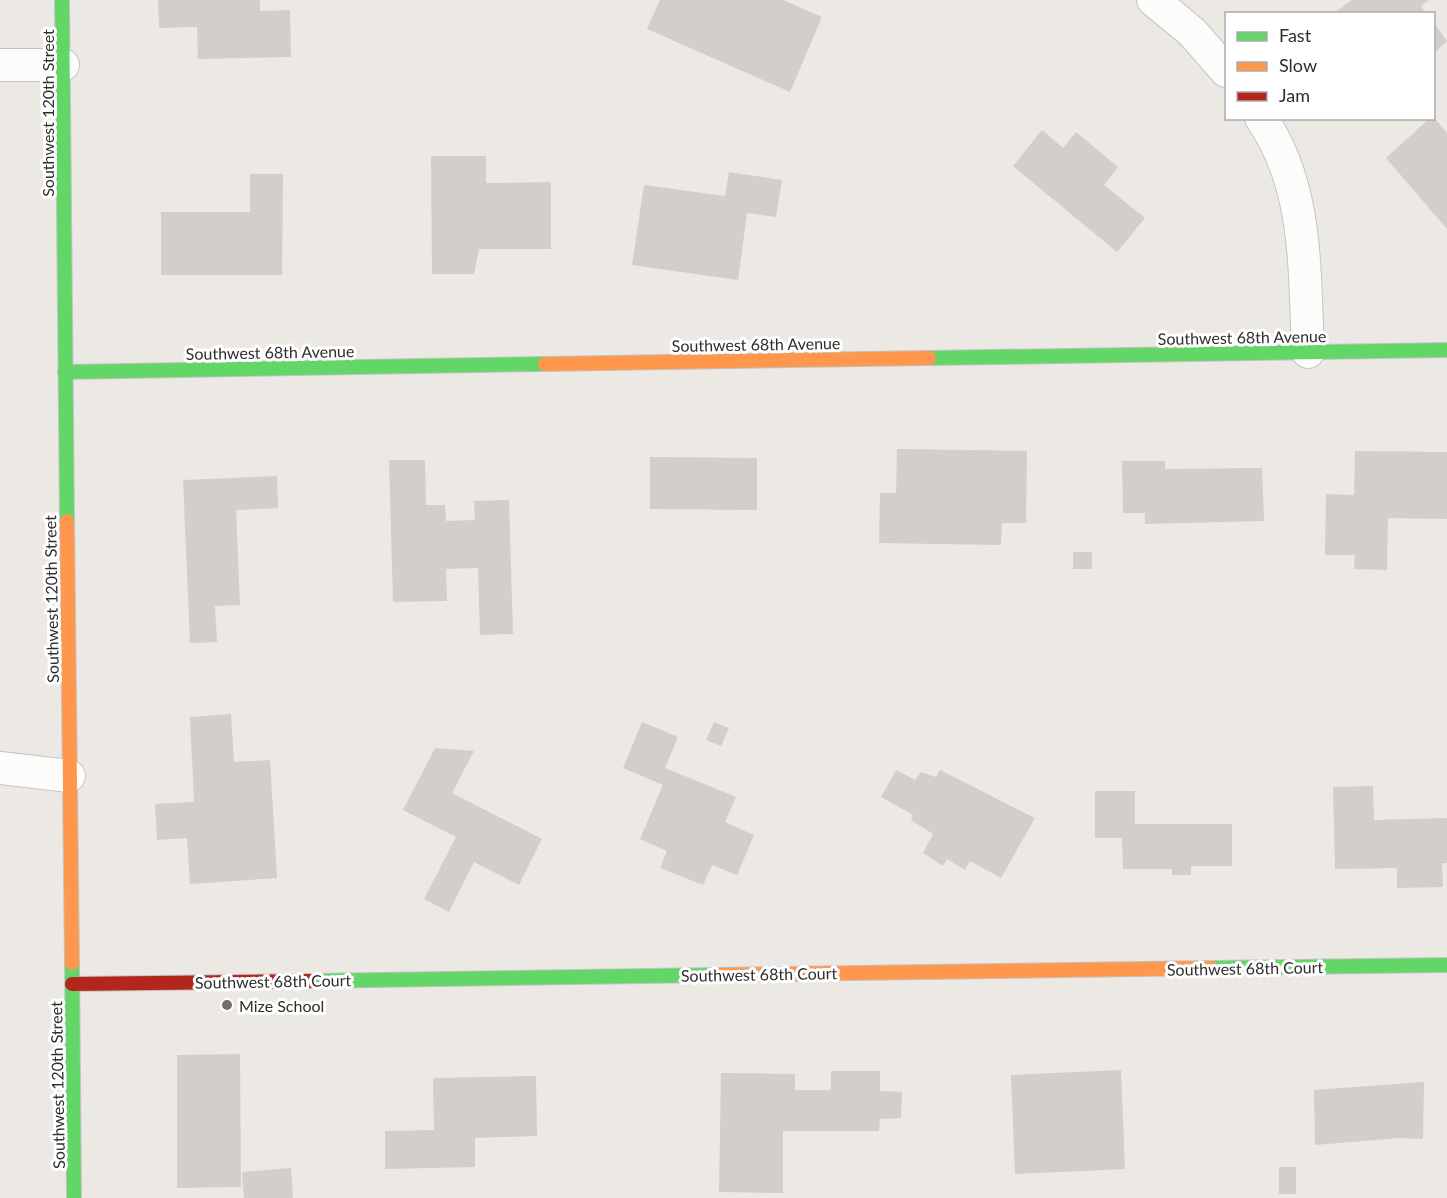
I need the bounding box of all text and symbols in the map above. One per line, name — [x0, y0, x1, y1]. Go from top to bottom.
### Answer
legend — [1225, 12, 1435, 120]
text: Fast — [1279, 24, 1312, 46]
street label: Southwest 120th Street — [38, 29, 57, 197]
text: Slow — [1279, 54, 1317, 76]
text: Jam — [1279, 84, 1310, 106]
street label: Southwest 68th Avenue — [1158, 326, 1326, 348]
street label: Southwest 68th Avenue — [672, 333, 840, 355]
street label: Southwest 68th Avenue — [186, 341, 354, 363]
street label: Southwest 120th Street — [40, 515, 62, 683]
street label: Southwest 68th Court — [1167, 957, 1324, 979]
street label: Southwest 68th Court — [681, 963, 838, 985]
street label: Southwest 68th Court — [195, 970, 352, 992]
place label: Mize School — [239, 996, 324, 1015]
marker: Mize School — [220, 998, 234, 1012]
street label: Southwest 120th Street — [46, 1001, 68, 1169]

